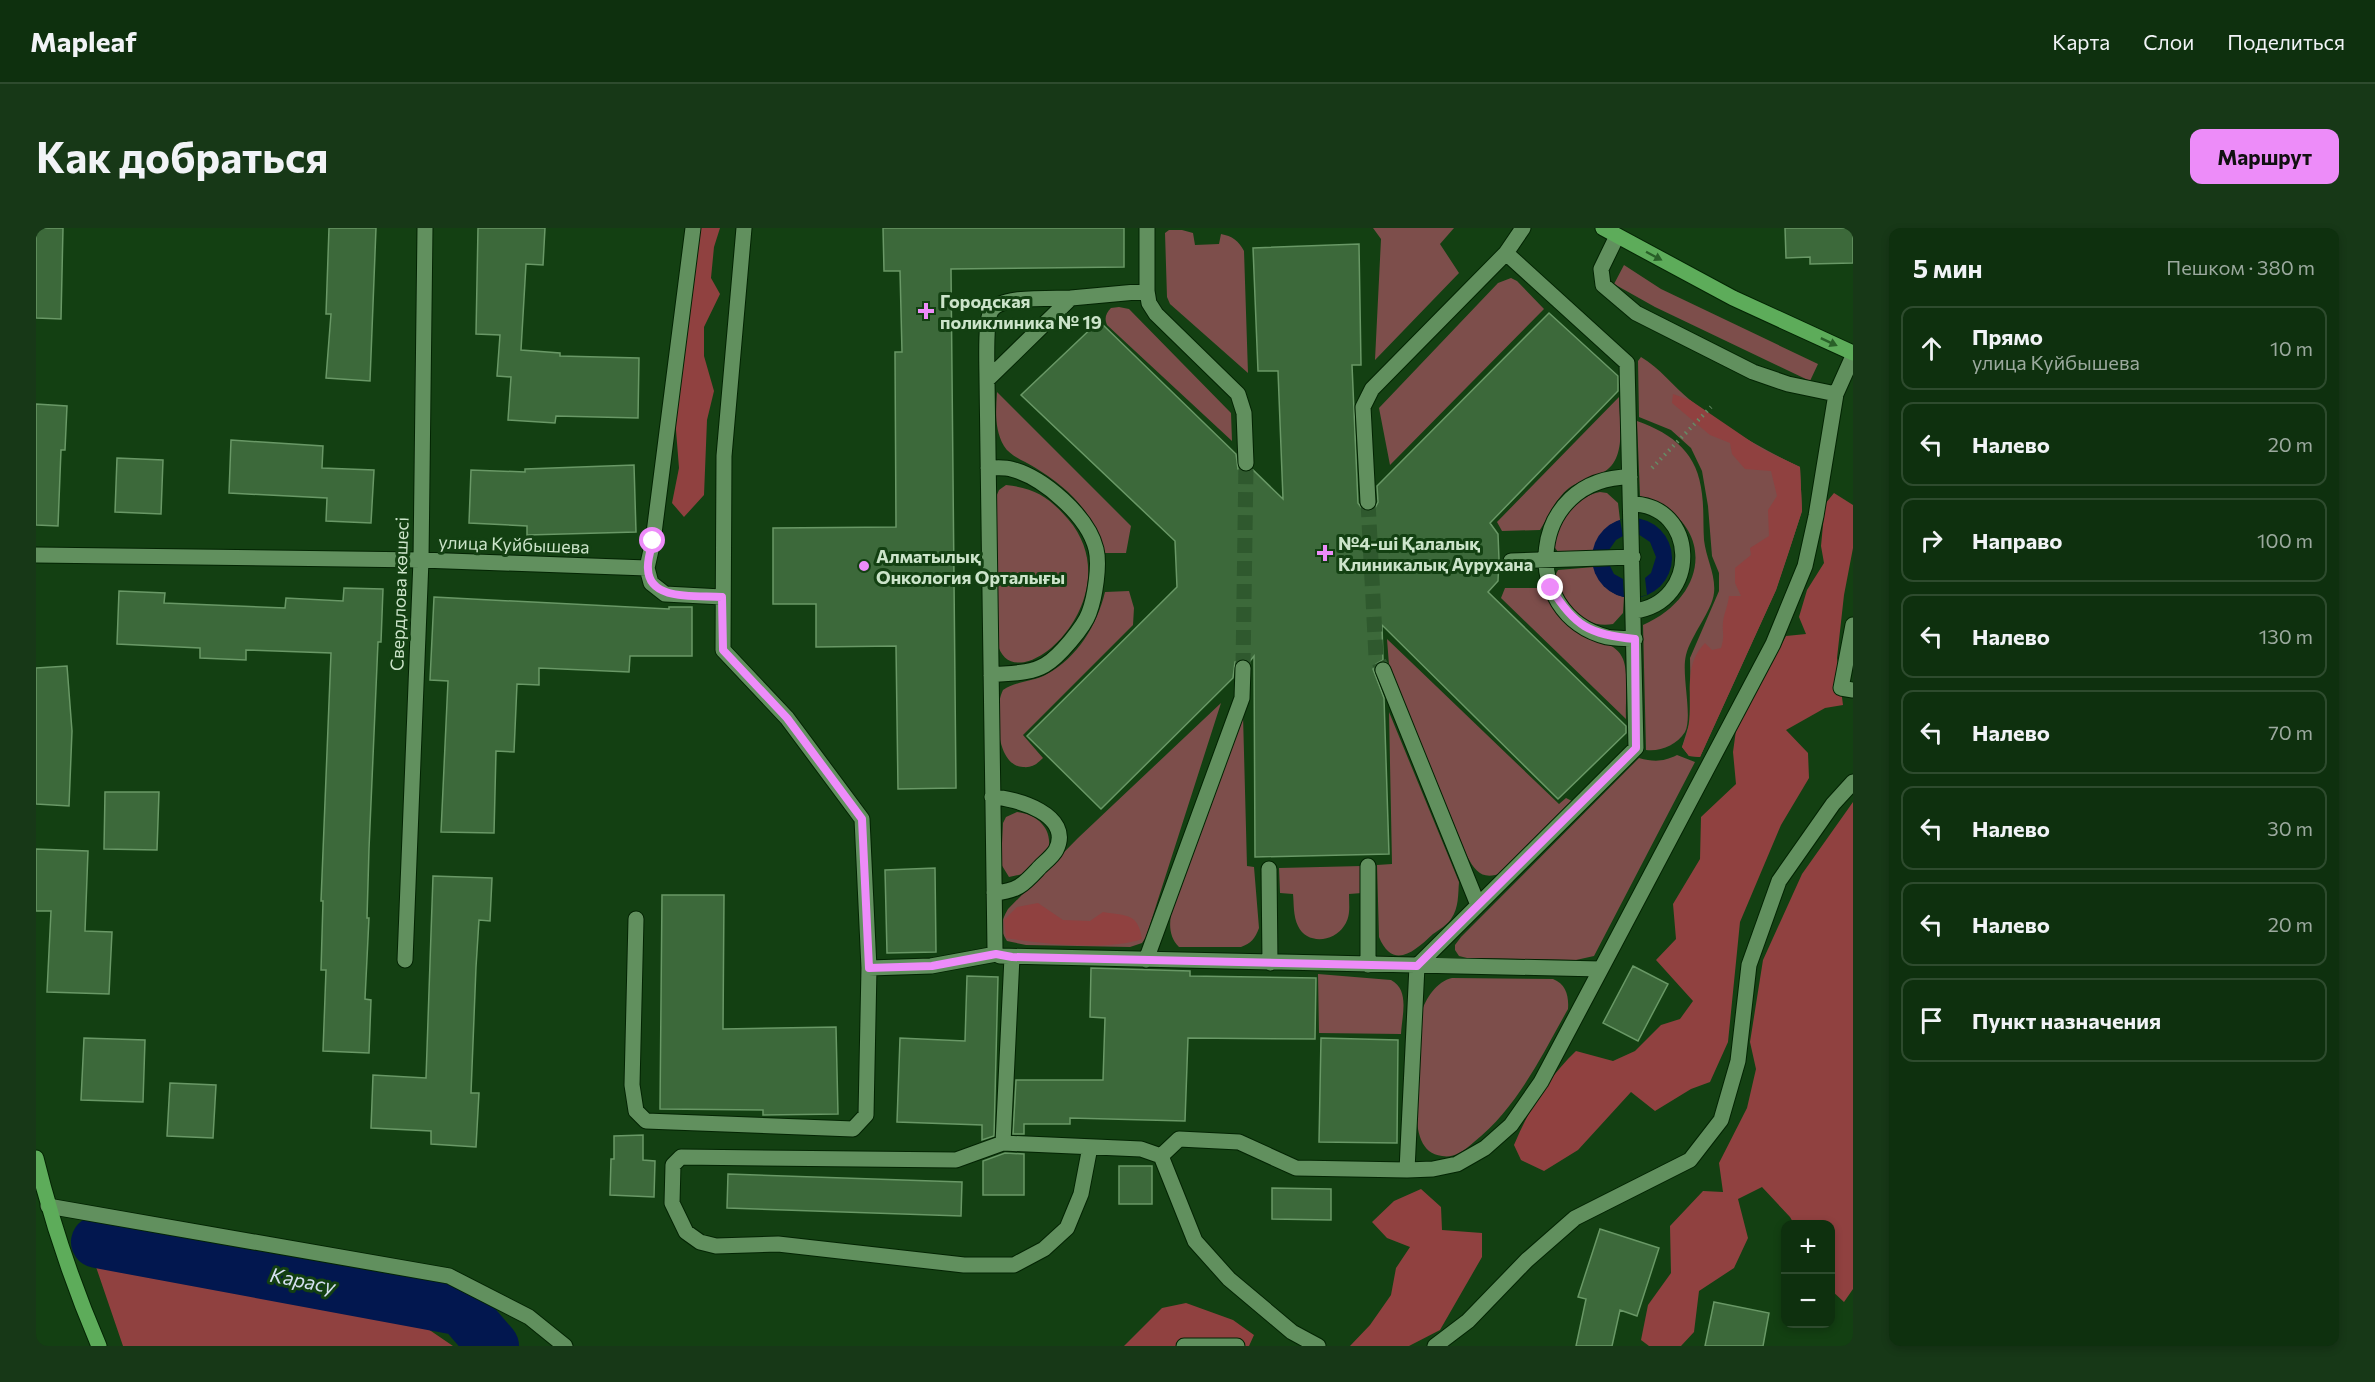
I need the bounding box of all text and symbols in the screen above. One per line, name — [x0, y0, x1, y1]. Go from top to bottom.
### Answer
text: Mapleaf — [30, 24, 137, 58]
text: Карта — [2052, 29, 2110, 54]
text: Слои — [2143, 29, 2194, 54]
text: Поделиться — [2227, 29, 2345, 54]
button: Маршрут — [2190, 129, 2339, 184]
text: Как добраться — [36, 130, 328, 182]
one-way arrow — [1646, 251, 1663, 261]
text: 5 мин — [1913, 252, 1983, 283]
text: Пешком · 380 m — [2166, 255, 2315, 279]
place label: Городская поликлиника № 19 — [940, 290, 1102, 333]
marker: Городская поликлиника № 19 — [917, 302, 935, 320]
text: Прямо — [1972, 323, 2043, 350]
icon: ahead — [1915, 332, 1948, 365]
text: 10 m — [2270, 336, 2313, 360]
one-way arrow — [1821, 337, 1838, 346]
text: улица Куйбышева — [1972, 350, 2140, 374]
icon: left — [1915, 428, 1948, 461]
text: Налево — [1972, 431, 2050, 458]
text: 20 m — [2268, 432, 2313, 456]
street label: Свердлова көшесі — [385, 517, 413, 671]
icon: right — [1915, 524, 1948, 557]
route start — [639, 527, 665, 553]
text: Направо — [1972, 527, 2062, 554]
text: 100 m — [2257, 528, 2313, 552]
street label: улица Куйбышева — [438, 530, 590, 558]
place label: №4-ші Қалалық Клиникалық Аурухана — [1338, 532, 1533, 575]
marker: №4-ші Қалалық Клиникалық Аурухана — [1316, 544, 1334, 562]
place label: Алматылық Онкология Орталығы — [876, 545, 1065, 588]
marker: Алматылық Онкология Орталығы — [857, 559, 871, 573]
route end — [1537, 574, 1563, 600]
icon: left — [1915, 620, 1948, 653]
text: Налево — [1972, 623, 2050, 650]
text: 130 m — [2259, 624, 2313, 648]
icon: left — [1915, 716, 1948, 749]
text: Налево — [1972, 719, 2050, 746]
text: 70 m — [2268, 720, 2313, 744]
icon: left — [1915, 812, 1948, 845]
text: Налево — [1972, 815, 2050, 842]
text: 30 m — [2267, 816, 2313, 840]
icon: left — [1915, 908, 1948, 941]
text: Налево — [1972, 911, 2050, 938]
text: 20 m — [2268, 912, 2313, 936]
icon: arrive — [1915, 1004, 1948, 1037]
text: Пункт назначения — [1972, 1007, 2161, 1034]
map controls — [1781, 1220, 1835, 1328]
button: + — [1781, 1220, 1835, 1274]
water label: Карасу — [268, 1262, 338, 1298]
button: − — [1781, 1274, 1835, 1328]

